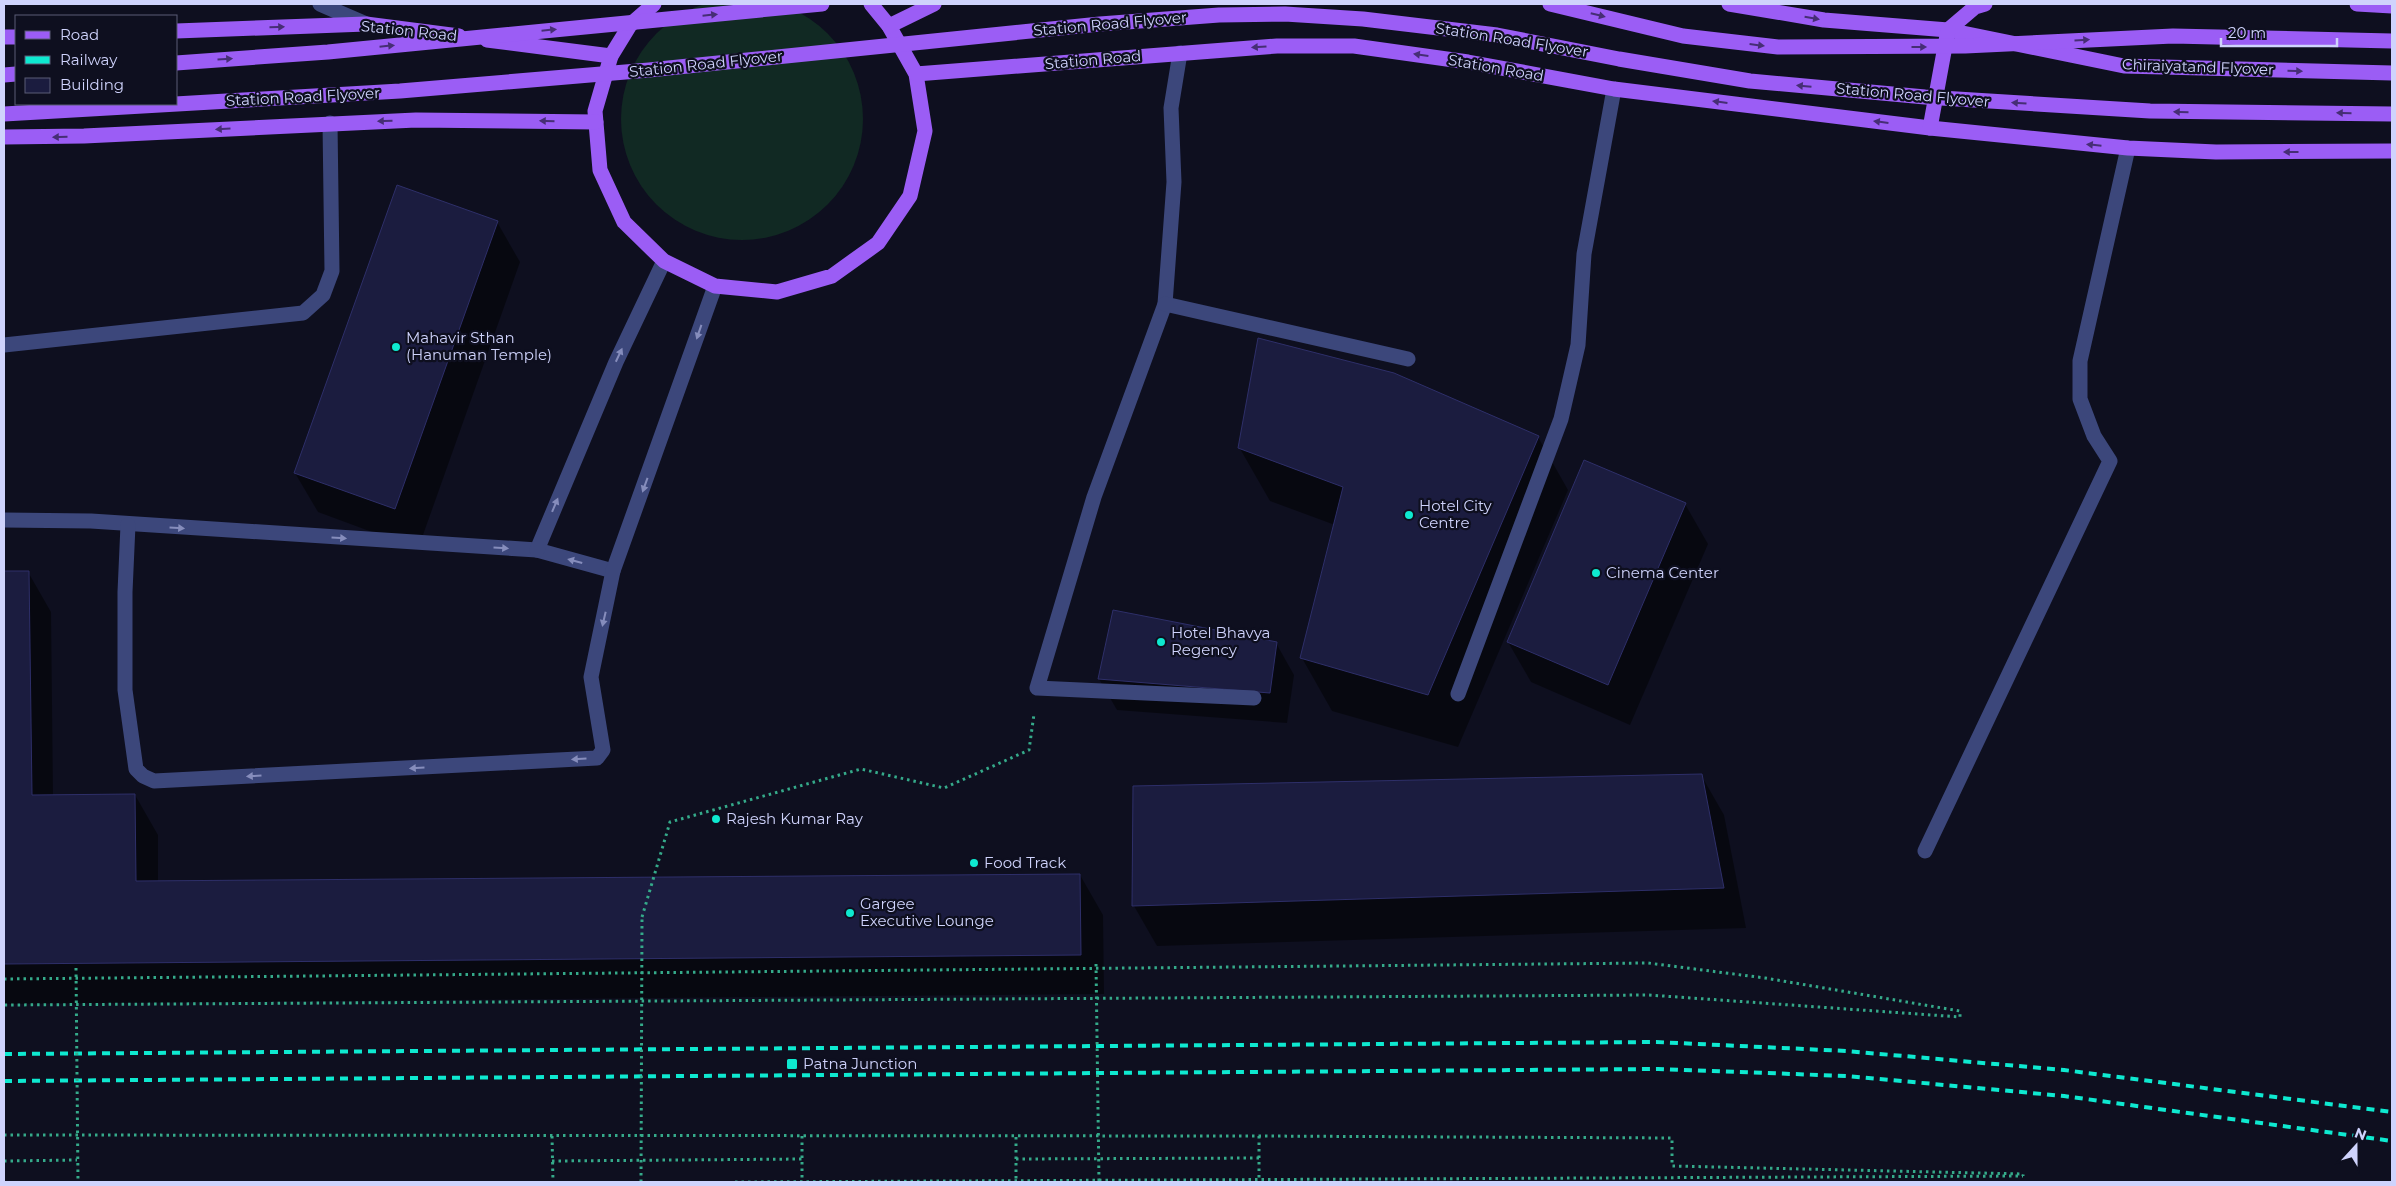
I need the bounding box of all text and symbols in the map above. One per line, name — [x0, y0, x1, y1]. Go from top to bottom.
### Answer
street label: Station Road Flyover — [1032, 7, 1188, 40]
one-way arrow — [703, 10, 719, 18]
one-way arrow — [1590, 11, 1605, 19]
one-way arrow — [1804, 14, 1820, 22]
legend — [15, 15, 178, 105]
scale bar — [2221, 15, 2337, 47]
street label: Station Road — [360, 16, 458, 45]
street label: Station Road Flyover — [1434, 18, 1590, 61]
one-way arrow — [270, 23, 286, 31]
text: 20 m — [2228, 23, 2266, 42]
text: Road — [60, 25, 99, 44]
one-way arrow — [541, 26, 557, 34]
one-way arrow — [2074, 36, 2090, 44]
one-way arrow — [1749, 41, 1765, 49]
one-way arrow — [379, 42, 395, 50]
one-way arrow — [1912, 43, 1928, 51]
one-way arrow — [1251, 44, 1267, 52]
street label: Station Road Flyover — [628, 46, 784, 81]
street label: Station Road — [1044, 46, 1142, 73]
text: Railway — [60, 50, 118, 69]
street label: Station Road — [1447, 50, 1545, 85]
one-way arrow — [1413, 51, 1429, 59]
street label: Chiraiyatand Flyover — [2122, 54, 2274, 79]
one-way arrow — [217, 55, 233, 63]
one-way arrow — [2288, 67, 2304, 75]
text: Building — [60, 75, 124, 94]
street label: Station Road Flyover — [1835, 78, 1991, 111]
one-way arrow — [1796, 82, 1812, 90]
street label: Station Road Flyover — [226, 83, 380, 110]
one-way arrow — [1712, 98, 1728, 106]
one-way arrow — [2011, 99, 2027, 107]
one-way arrow — [2173, 107, 2189, 115]
one-way arrow — [2335, 109, 2351, 117]
one-way arrow — [539, 117, 555, 125]
one-way arrow — [377, 118, 393, 126]
one-way arrow — [1873, 118, 1889, 126]
one-way arrow — [214, 126, 230, 134]
one-way arrow — [52, 133, 68, 141]
one-way arrow — [2085, 141, 2101, 149]
one-way arrow — [2283, 148, 2299, 156]
one-way arrow — [695, 324, 702, 339]
place label: Mahavir Sthan (Hanuman Temple) — [406, 328, 552, 364]
marker: Mahavir Sthan (Hanuman Temple) — [390, 341, 402, 353]
one-way arrow — [614, 348, 623, 363]
one-way arrow — [641, 478, 649, 493]
place label: Hotel City Centre — [1419, 496, 1493, 532]
one-way arrow — [552, 498, 560, 512]
marker: Hotel City Centre — [1403, 509, 1415, 521]
one-way arrow — [169, 524, 185, 532]
one-way arrow — [331, 534, 347, 542]
one-way arrow — [494, 544, 510, 552]
one-way arrow — [567, 556, 582, 564]
place label: Cinema Center — [1606, 563, 1719, 582]
marker: Cinema Center — [1590, 567, 1602, 579]
one-way arrow — [600, 612, 608, 627]
place label: Hotel Bhavya Regency — [1171, 623, 1270, 659]
marker: Hotel Bhavya Regency — [1155, 636, 1167, 648]
one-way arrow — [571, 756, 587, 764]
one-way arrow — [408, 764, 424, 772]
one-way arrow — [246, 772, 262, 780]
place label: Rajesh Kumar Ray — [726, 809, 864, 828]
marker: Rajesh Kumar Ray — [710, 813, 722, 825]
place label: Food Track — [984, 853, 1066, 872]
marker: Food Track — [968, 857, 980, 869]
place label: Gargee Executive Lounge — [860, 894, 994, 930]
marker: Gargee Executive Lounge — [844, 907, 856, 919]
place label: Patna Junction — [803, 1054, 917, 1073]
marker: Patna Junction — [785, 1057, 799, 1071]
north arrow — [2331, 1121, 2381, 1171]
text: N — [2352, 1123, 2369, 1144]

